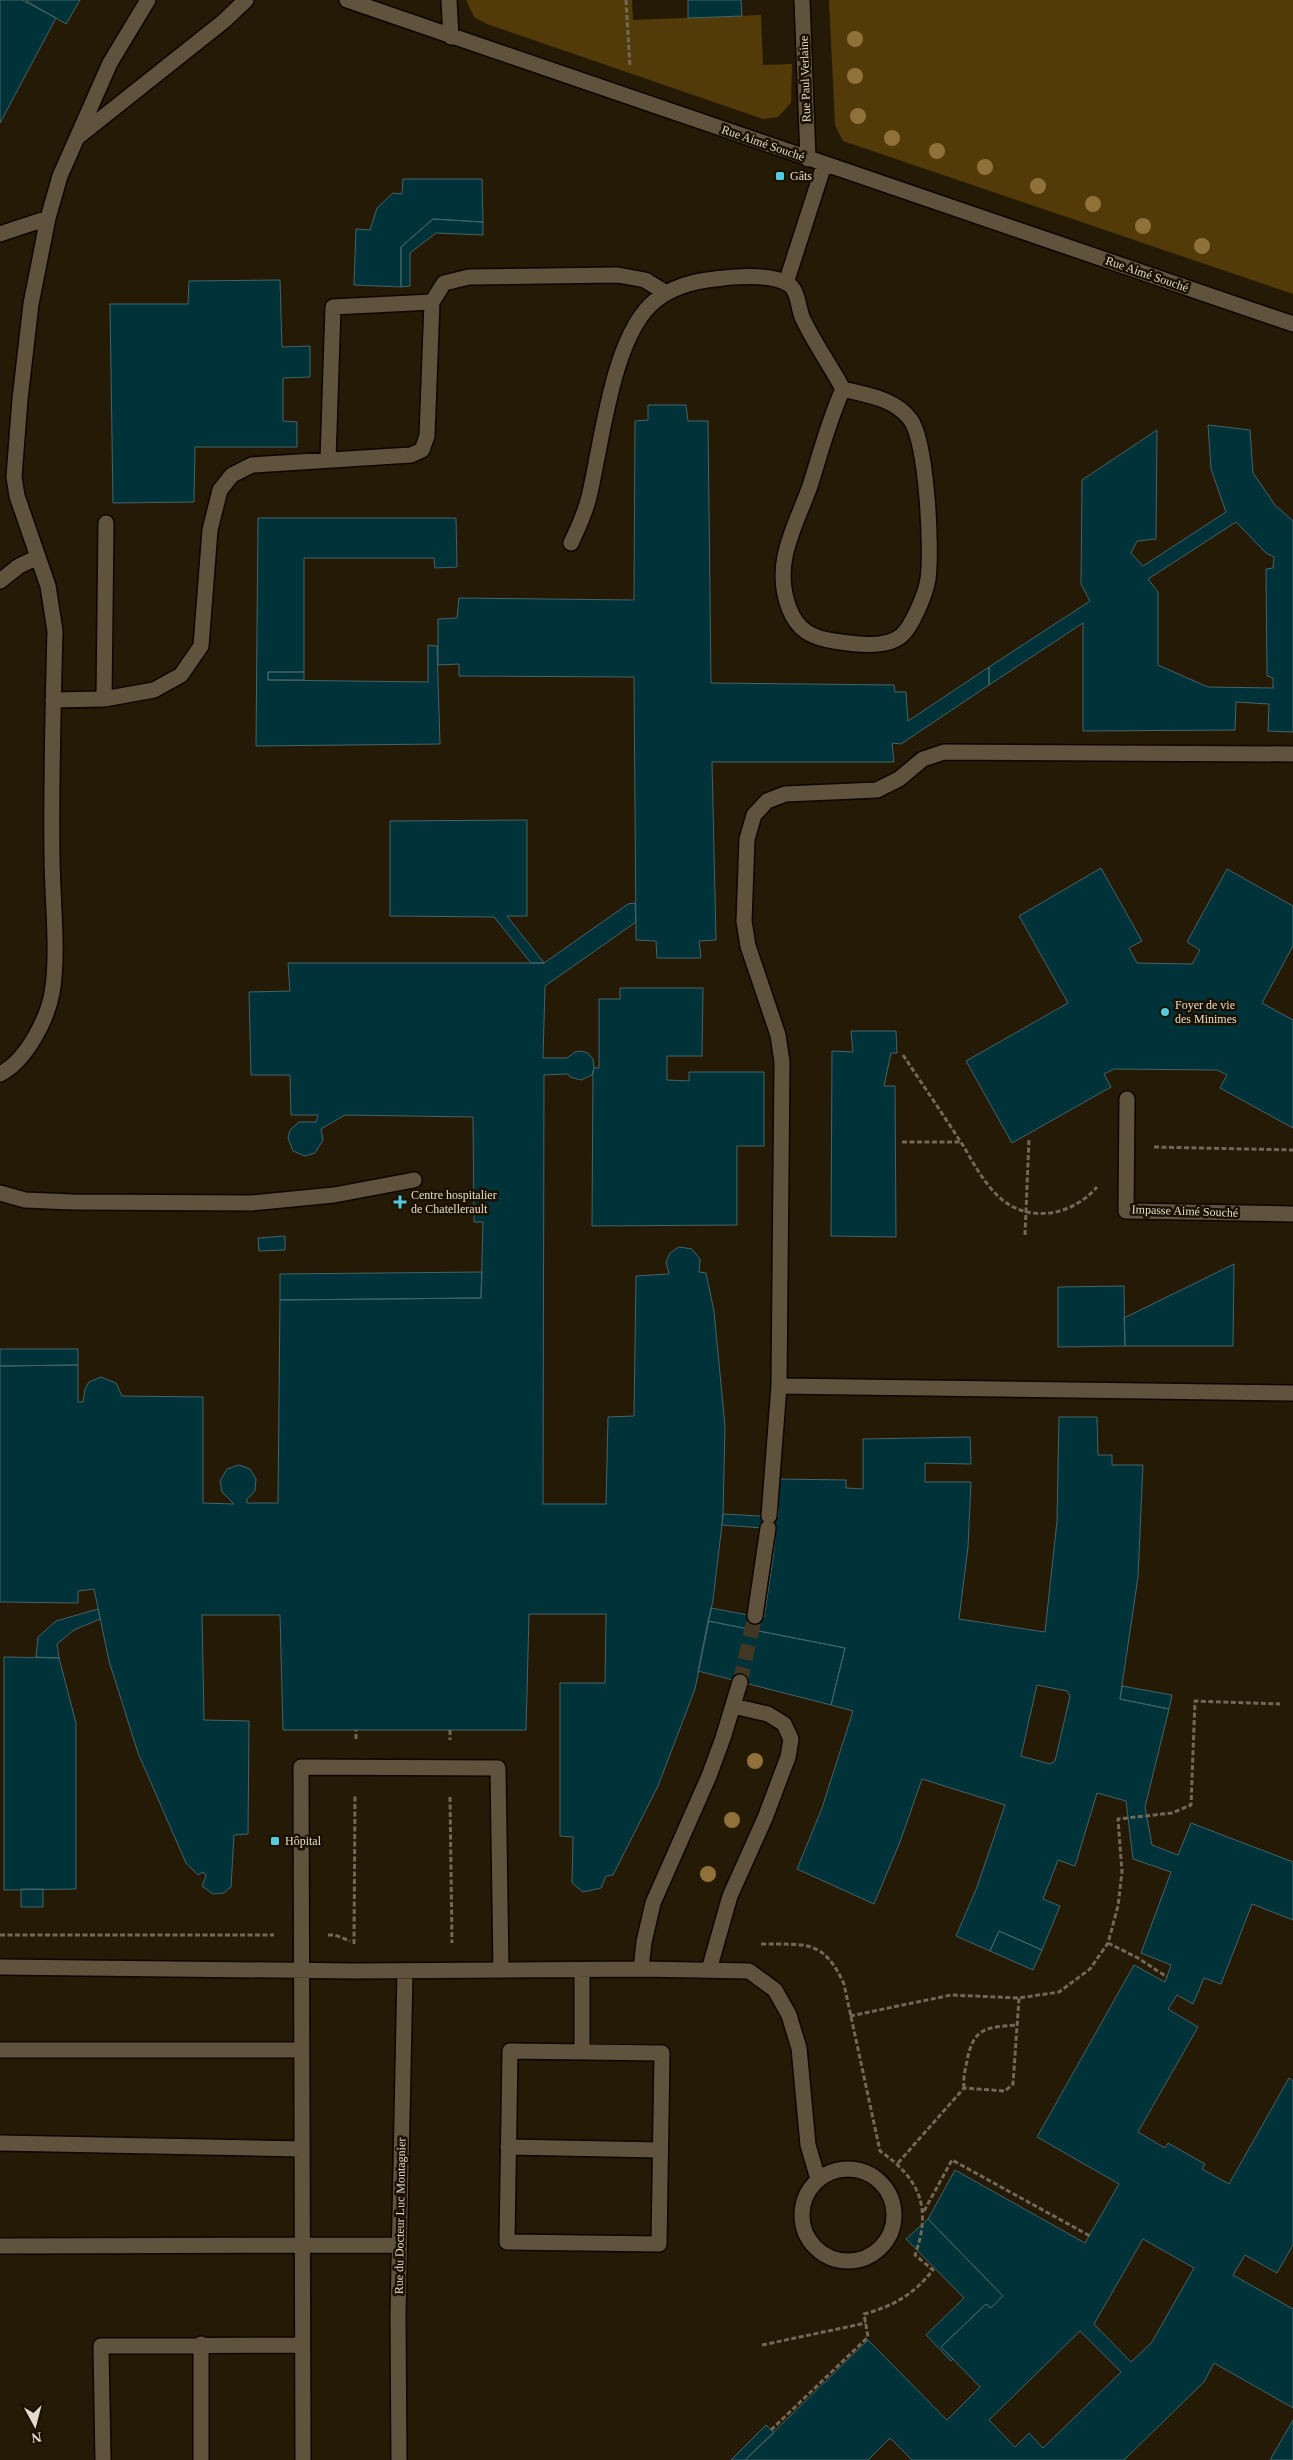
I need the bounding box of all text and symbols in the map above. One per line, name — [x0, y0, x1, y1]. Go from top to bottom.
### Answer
street label: Rue Paul Verlaine — [796, 36, 814, 122]
street label: Rue Aimé Souché — [720, 122, 806, 164]
place label: Gâts — [790, 169, 812, 183]
marker: Gâts — [774, 170, 786, 182]
street label: Rue Aimé Souché — [1104, 253, 1190, 295]
place label: Foyer de vie des Minimes — [1175, 998, 1237, 1026]
marker: Foyer de vie des Minimes — [1159, 1006, 1171, 1018]
place label: Centre hospitalier de Chatellerault — [411, 1188, 497, 1216]
marker: Centre hospitalier de Chatellerault — [393, 1195, 407, 1209]
street label: Impasse Aimé Souché — [1131, 1202, 1239, 1220]
place label: Hôpital — [285, 1834, 322, 1848]
marker: Hôpital — [269, 1835, 281, 1847]
street label: Rue du Docteur Luc Montagnier — [392, 2138, 408, 2294]
north arrow — [10, 2400, 60, 2450]
text: N — [31, 2429, 42, 2445]

